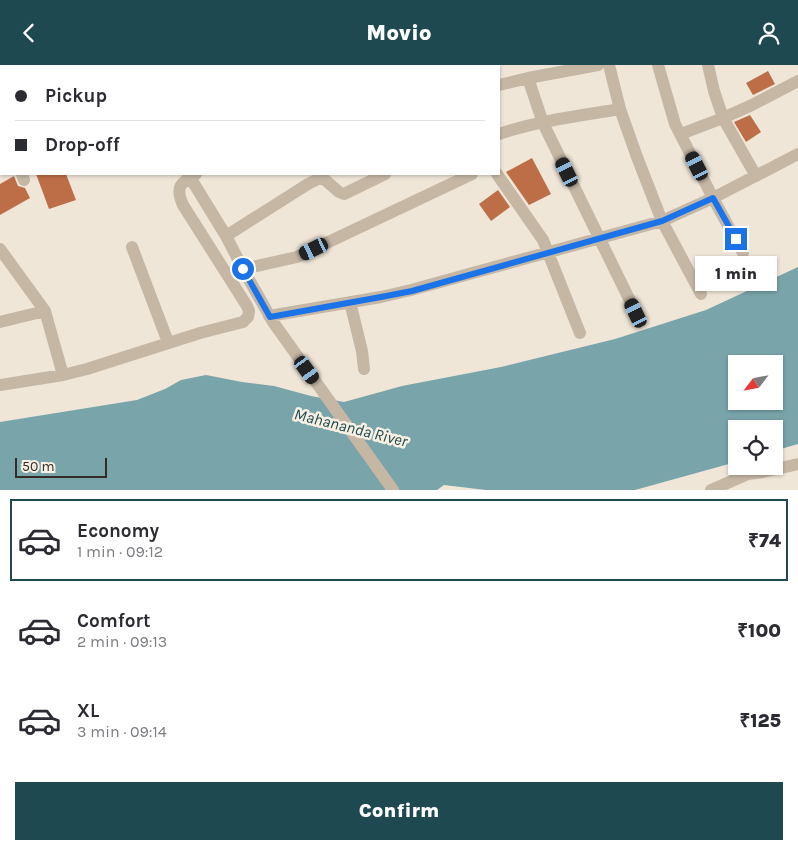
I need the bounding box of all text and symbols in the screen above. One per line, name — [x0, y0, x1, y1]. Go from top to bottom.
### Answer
icon: back — [15, 19, 43, 47]
icon: person — [755, 19, 783, 47]
text: Movio — [366, 20, 432, 46]
text: Pickup — [45, 85, 107, 107]
text: Drop-off — [45, 134, 120, 156]
car — [683, 149, 710, 183]
car — [553, 155, 580, 189]
route end — [725, 228, 747, 250]
car — [297, 236, 330, 262]
callout: 1 min — [695, 257, 777, 291]
route start — [232, 258, 254, 280]
text: 1 min — [715, 264, 757, 283]
car — [622, 296, 649, 330]
car — [292, 353, 321, 387]
north arrow — [728, 355, 782, 410]
map controls — [728, 355, 783, 475]
water label: Mahananda River — [292, 404, 410, 451]
button: locate — [728, 420, 783, 475]
scale bar — [15, 455, 108, 478]
text: 50 m — [22, 458, 55, 475]
icon: car — [17, 518, 62, 563]
text: Economy — [77, 520, 159, 542]
text: ₹74 — [748, 530, 781, 552]
text: 1 min · 09:12 — [77, 542, 163, 561]
icon: car — [17, 608, 62, 653]
text: Comfort — [77, 610, 151, 632]
text: ₹100 — [737, 620, 781, 642]
text: 2 min · 09:13 — [77, 632, 167, 651]
icon: car — [17, 698, 62, 743]
text: XL — [77, 700, 99, 722]
text: ₹125 — [739, 710, 781, 732]
text: 3 min · 09:14 — [77, 722, 167, 741]
button: Confirm — [15, 782, 783, 840]

